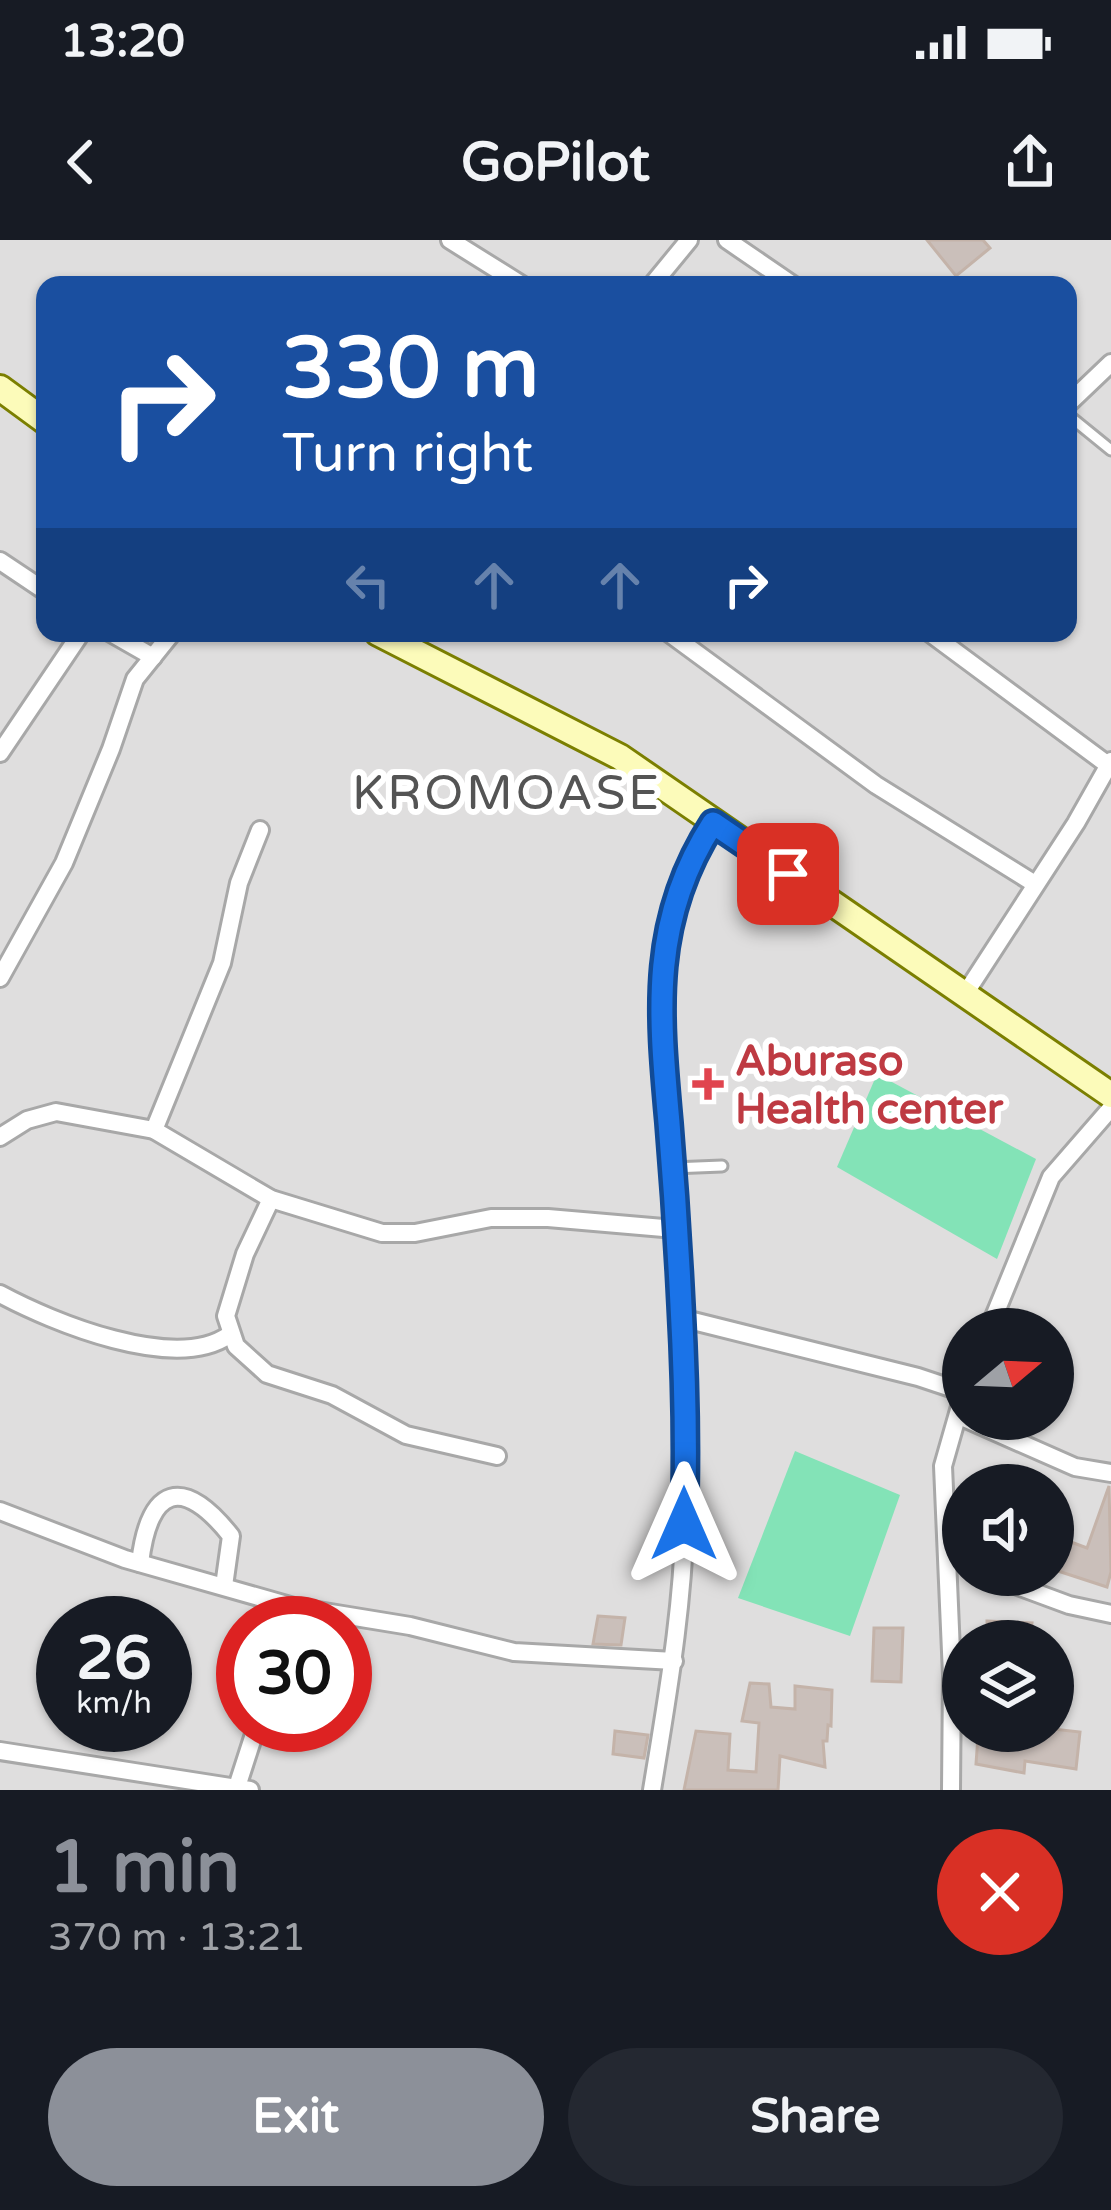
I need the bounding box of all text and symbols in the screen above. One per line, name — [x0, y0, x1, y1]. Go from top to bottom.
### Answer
text: 13:20 — [60, 15, 185, 69]
icon: back — [48, 129, 114, 195]
icon: share — [997, 129, 1063, 195]
text: GoPilot — [461, 130, 650, 195]
text: 330 m — [282, 319, 539, 420]
icon: right — [84, 324, 240, 480]
text: Turn right — [282, 421, 533, 486]
icon: left — [335, 552, 401, 618]
icon: ahead — [461, 552, 527, 618]
icon: ahead — [587, 552, 653, 618]
icon: right — [713, 552, 779, 618]
district label: KROMOASE — [352, 765, 662, 823]
pin — [737, 823, 839, 925]
icon: arrive — [755, 841, 821, 907]
place label: Aburaso Health center — [735, 1036, 1004, 1135]
marker: Aburaso Health center — [692, 1068, 724, 1100]
north arrow — [942, 1308, 1074, 1440]
map controls — [942, 1308, 1074, 1752]
position arrow — [621, 1461, 747, 1587]
button: sound — [942, 1464, 1074, 1596]
speed limit sign: 30 — [216, 1596, 372, 1752]
button: layers — [942, 1620, 1074, 1752]
text: 26 — [76, 1623, 152, 1695]
text: km/h — [76, 1685, 152, 1722]
text: 1 min — [48, 1825, 240, 1912]
button: close — [937, 1829, 1063, 1955]
text: 370 m · 13:21 — [48, 1914, 306, 1961]
button: Exit — [48, 2048, 544, 2186]
button: Share — [568, 2048, 1063, 2186]

